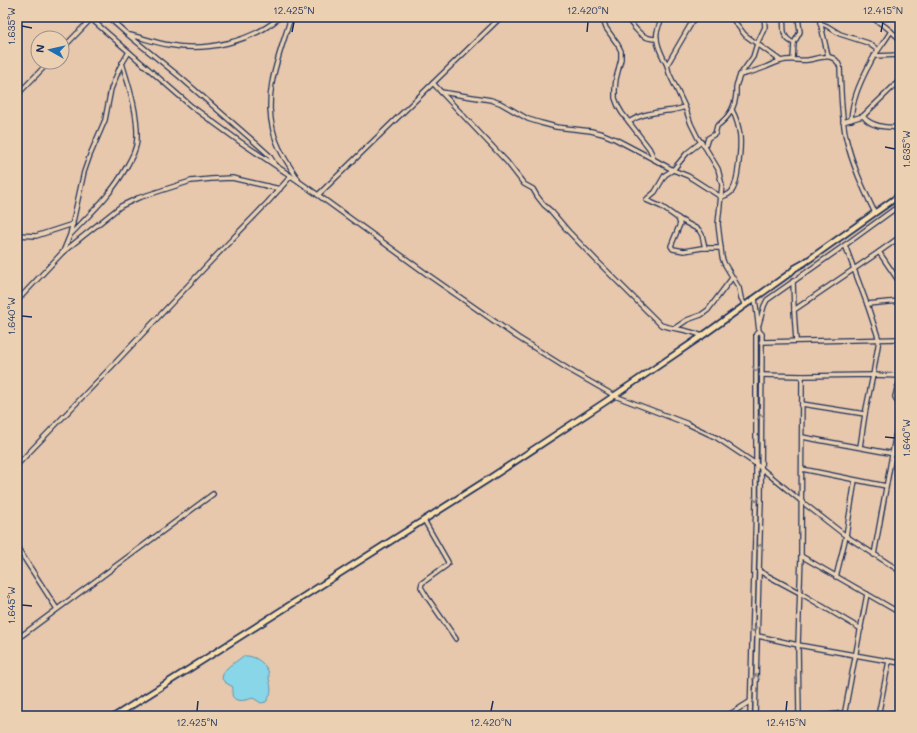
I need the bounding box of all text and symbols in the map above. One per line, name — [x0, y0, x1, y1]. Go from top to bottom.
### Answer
text: 12.425°N — [273, 3, 315, 17]
text: 12.420°N — [567, 3, 609, 17]
text: 12.415°N — [863, 3, 903, 17]
text: 1.635°W — [4, 7, 18, 45]
north arrow — [30, 30, 70, 70]
text: N — [32, 43, 48, 54]
text: 1.635°W — [899, 130, 913, 168]
text: 1.640°W — [4, 297, 18, 335]
one-way arrow — [752, 366, 760, 372]
one-way arrow — [757, 414, 765, 420]
text: 1.640°W — [899, 419, 913, 457]
one-way arrow — [752, 496, 760, 502]
one-way arrow — [756, 544, 764, 550]
text: 1.645°W — [4, 586, 18, 624]
one-way arrow — [748, 626, 757, 632]
one-way arrow — [752, 674, 761, 680]
text: 12.425°N — [176, 715, 218, 729]
text: 12.420°N — [470, 715, 512, 729]
text: 12.415°N — [766, 715, 806, 729]

